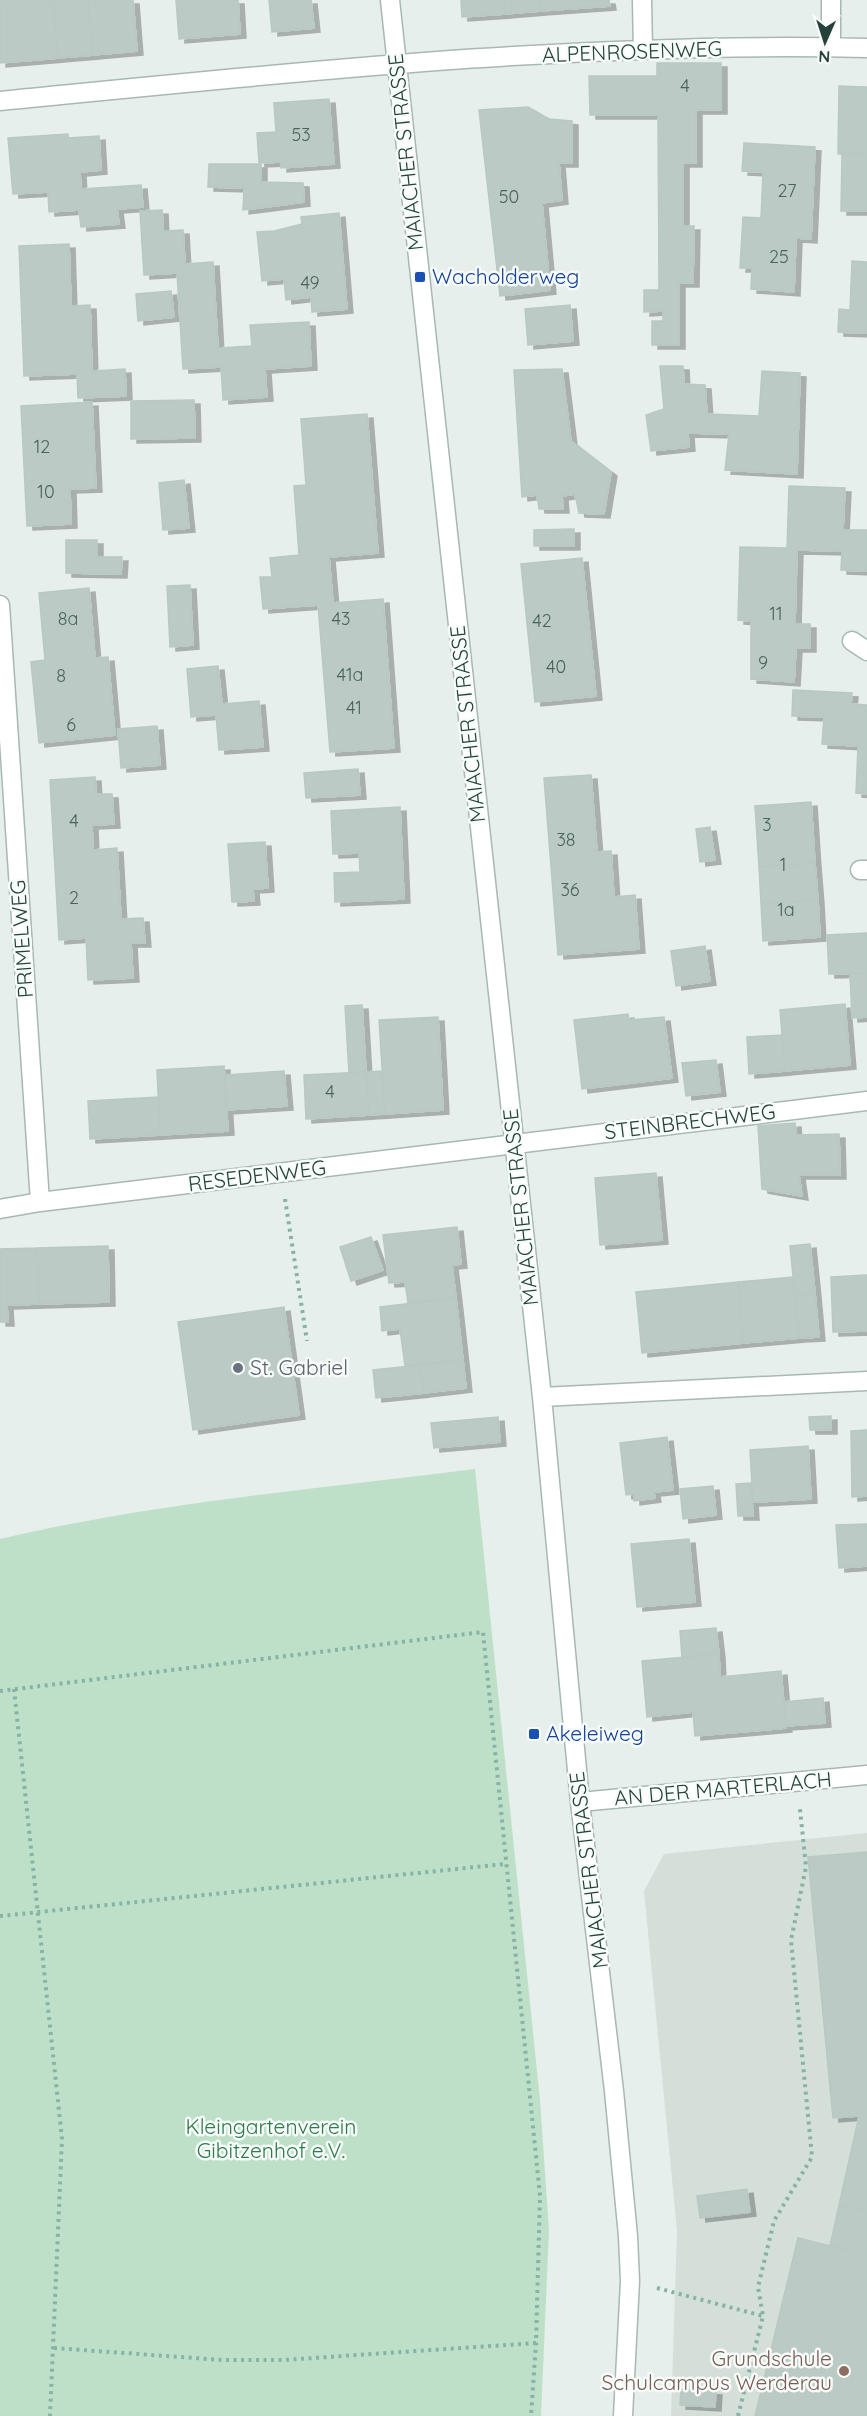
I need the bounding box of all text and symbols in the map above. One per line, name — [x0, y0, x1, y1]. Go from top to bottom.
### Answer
north arrow — [795, 12, 855, 72]
street label: ALPENROSENWEG — [541, 35, 722, 67]
text: N — [818, 47, 831, 67]
street label: MAIACHER STRASSE — [382, 52, 428, 252]
house number: 4 — [680, 74, 690, 97]
house number: 53 — [291, 123, 311, 146]
house number: 27 — [778, 179, 796, 202]
house number: 50 — [499, 185, 519, 208]
house number: 25 — [769, 245, 789, 268]
place label: Wacholderweg — [432, 263, 579, 289]
marker: Wacholderweg — [413, 270, 427, 284]
house number: 49 — [300, 271, 320, 294]
house number: 12 — [34, 435, 50, 458]
house number: 10 — [37, 480, 55, 503]
house number: 11 — [769, 602, 783, 625]
house number: 8a — [58, 607, 78, 630]
house number: 43 — [332, 607, 350, 630]
house number: 42 — [532, 609, 552, 632]
street label: MAIACHER STRASSE — [444, 624, 490, 824]
house number: 9 — [758, 651, 768, 674]
house number: 40 — [546, 655, 566, 678]
house number: 41a — [337, 663, 363, 686]
house number: 8 — [56, 664, 66, 687]
house number: 41 — [346, 696, 362, 719]
house number: 6 — [66, 713, 76, 736]
house number: 4 — [69, 809, 79, 832]
house number: 3 — [762, 813, 772, 836]
house number: 38 — [556, 828, 576, 851]
house number: 1 — [780, 853, 786, 876]
house number: 36 — [560, 878, 580, 901]
street label: PRIMELWEG — [4, 879, 38, 999]
house number: 2 — [69, 886, 79, 909]
house number: 1a — [777, 898, 795, 921]
house number: 4 — [325, 1080, 335, 1103]
street label: STEINBRECHWEG — [603, 1098, 777, 1144]
street label: MAIACHER STRASSE — [497, 1107, 543, 1307]
street label: RESEDENWEG — [186, 1154, 327, 1196]
place label: St. Gabriel — [250, 1354, 348, 1380]
marker: St. Gabriel — [231, 1361, 245, 1375]
place label: Akeleiweg — [546, 1720, 644, 1746]
marker: Akeleiweg — [527, 1727, 541, 1741]
street label: AN DER MARTERLACH — [613, 1766, 833, 1810]
street label: MAIACHER STRASSE — [563, 1770, 613, 1970]
park label: Kleingartenverein Gibitzenhof e.V. — [185, 2113, 357, 2163]
place label: Grundschule Schulcampus Werderau — [601, 2345, 832, 2395]
marker: Grundschule Schulcampus Werderau — [837, 2364, 851, 2378]

